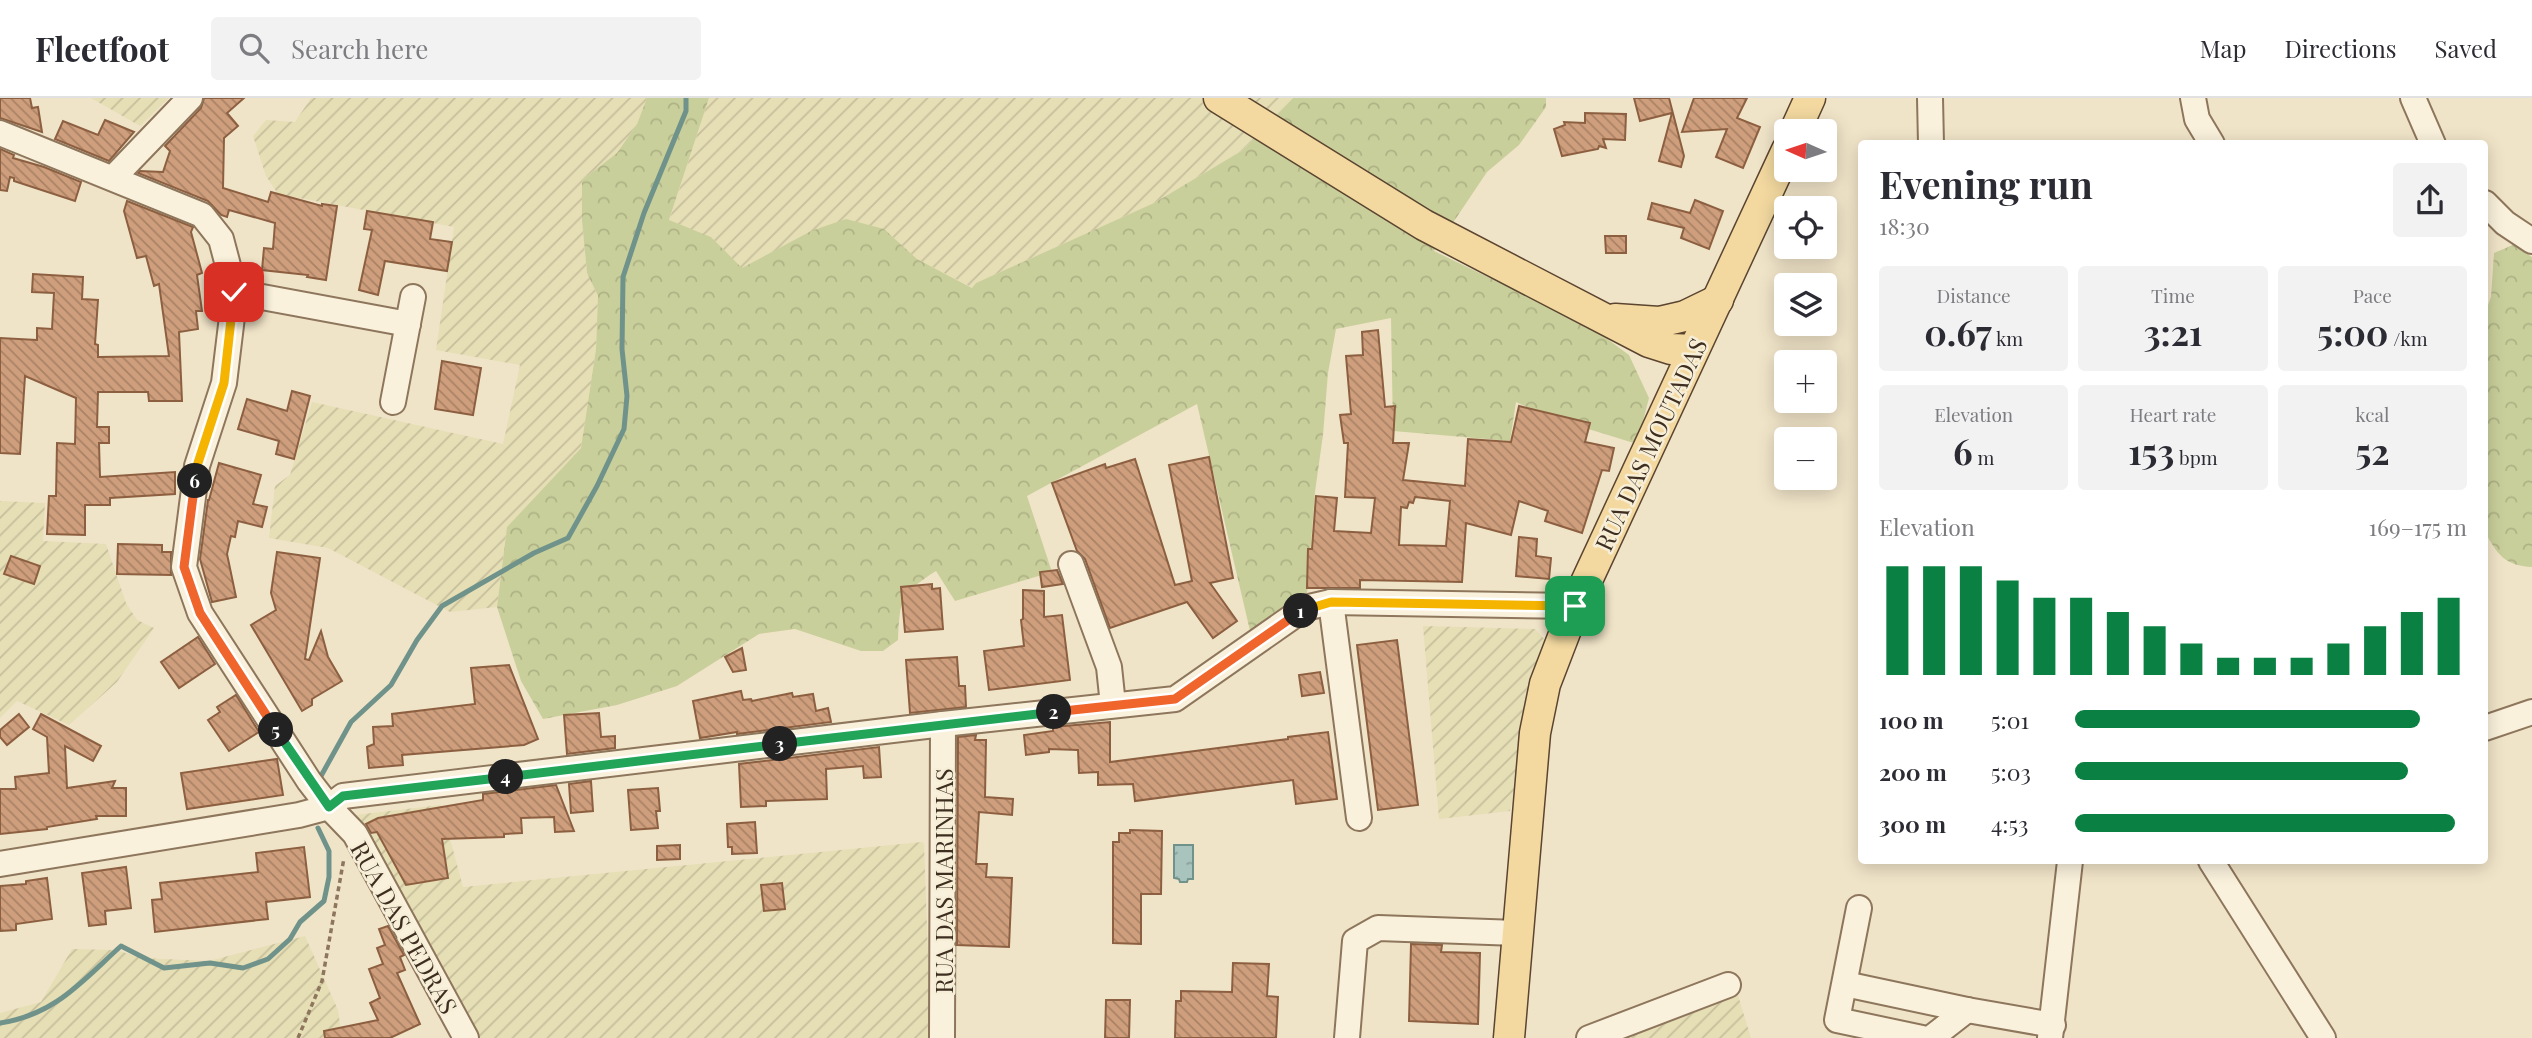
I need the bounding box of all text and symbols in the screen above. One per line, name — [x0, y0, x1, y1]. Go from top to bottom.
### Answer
search box — [211, 17, 701, 80]
text: Fleetfoot — [35, 26, 169, 70]
icon: search — [235, 29, 273, 67]
text: Search here — [291, 31, 428, 66]
text: Map — [2200, 32, 2246, 64]
text: Directions — [2284, 32, 2397, 64]
text: Saved — [2435, 32, 2497, 64]
north arrow — [1774, 119, 1838, 182]
map controls — [1774, 119, 1837, 490]
text: Evening run — [1879, 158, 2093, 209]
button: share — [2393, 163, 2467, 237]
button: locate — [1774, 196, 1837, 259]
text: 18:30 — [1879, 210, 1930, 241]
pin — [204, 262, 264, 322]
icon: check — [215, 273, 253, 311]
button: layers — [1774, 273, 1837, 336]
text: Distance — [1937, 282, 2011, 308]
text: Time — [2151, 282, 2195, 308]
text: Pace — [2353, 282, 2392, 308]
text: 0.67 — [1924, 308, 1992, 355]
text: 3:21 — [2144, 308, 2202, 355]
text: 5:00 — [2317, 308, 2388, 355]
text: km — [1992, 325, 2023, 351]
text: /km — [2388, 325, 2428, 351]
street label: RUA DAS MOUTADAS — [1587, 332, 1713, 556]
button: + — [1774, 350, 1837, 413]
text: Elevation — [1934, 401, 2013, 427]
text: Heart rate — [2130, 401, 2216, 427]
text: kcal — [2355, 401, 2389, 427]
button: − — [1774, 427, 1837, 490]
text: 6 — [1953, 427, 1973, 474]
text: 153 — [2128, 427, 2174, 474]
text: 52 — [2355, 427, 2390, 474]
text: m — [1973, 444, 1994, 470]
text: bpm — [2174, 444, 2218, 470]
pin: 6 — [178, 464, 212, 498]
text: 6 — [189, 467, 200, 493]
text: Elevation — [1879, 511, 1975, 542]
text: 169–175 m — [2369, 511, 2467, 542]
pin — [1545, 576, 1605, 636]
icon: arrive — [1556, 587, 1594, 625]
pin: 1 — [1284, 594, 1318, 628]
text: 1 — [1297, 597, 1304, 623]
pin: 2 — [1036, 694, 1072, 730]
text: 2 — [1049, 698, 1058, 724]
text: 100 m — [1879, 704, 1944, 735]
text: 5:01 — [1991, 704, 2029, 735]
pin: 5 — [258, 712, 294, 748]
text: 5 — [271, 716, 280, 742]
pin: 3 — [762, 726, 798, 762]
text: 3 — [775, 730, 784, 756]
text: 200 m — [1879, 756, 1947, 787]
text: 5:03 — [1991, 756, 2031, 787]
pin: 4 — [489, 760, 524, 794]
text: 4 — [500, 763, 511, 789]
street label: RUA DAS MARINHAS — [927, 768, 959, 994]
text: 300 m — [1879, 808, 1946, 839]
text: 4:53 — [1991, 808, 2028, 839]
street label: RUA DAS PEDRAS — [344, 835, 466, 1019]

